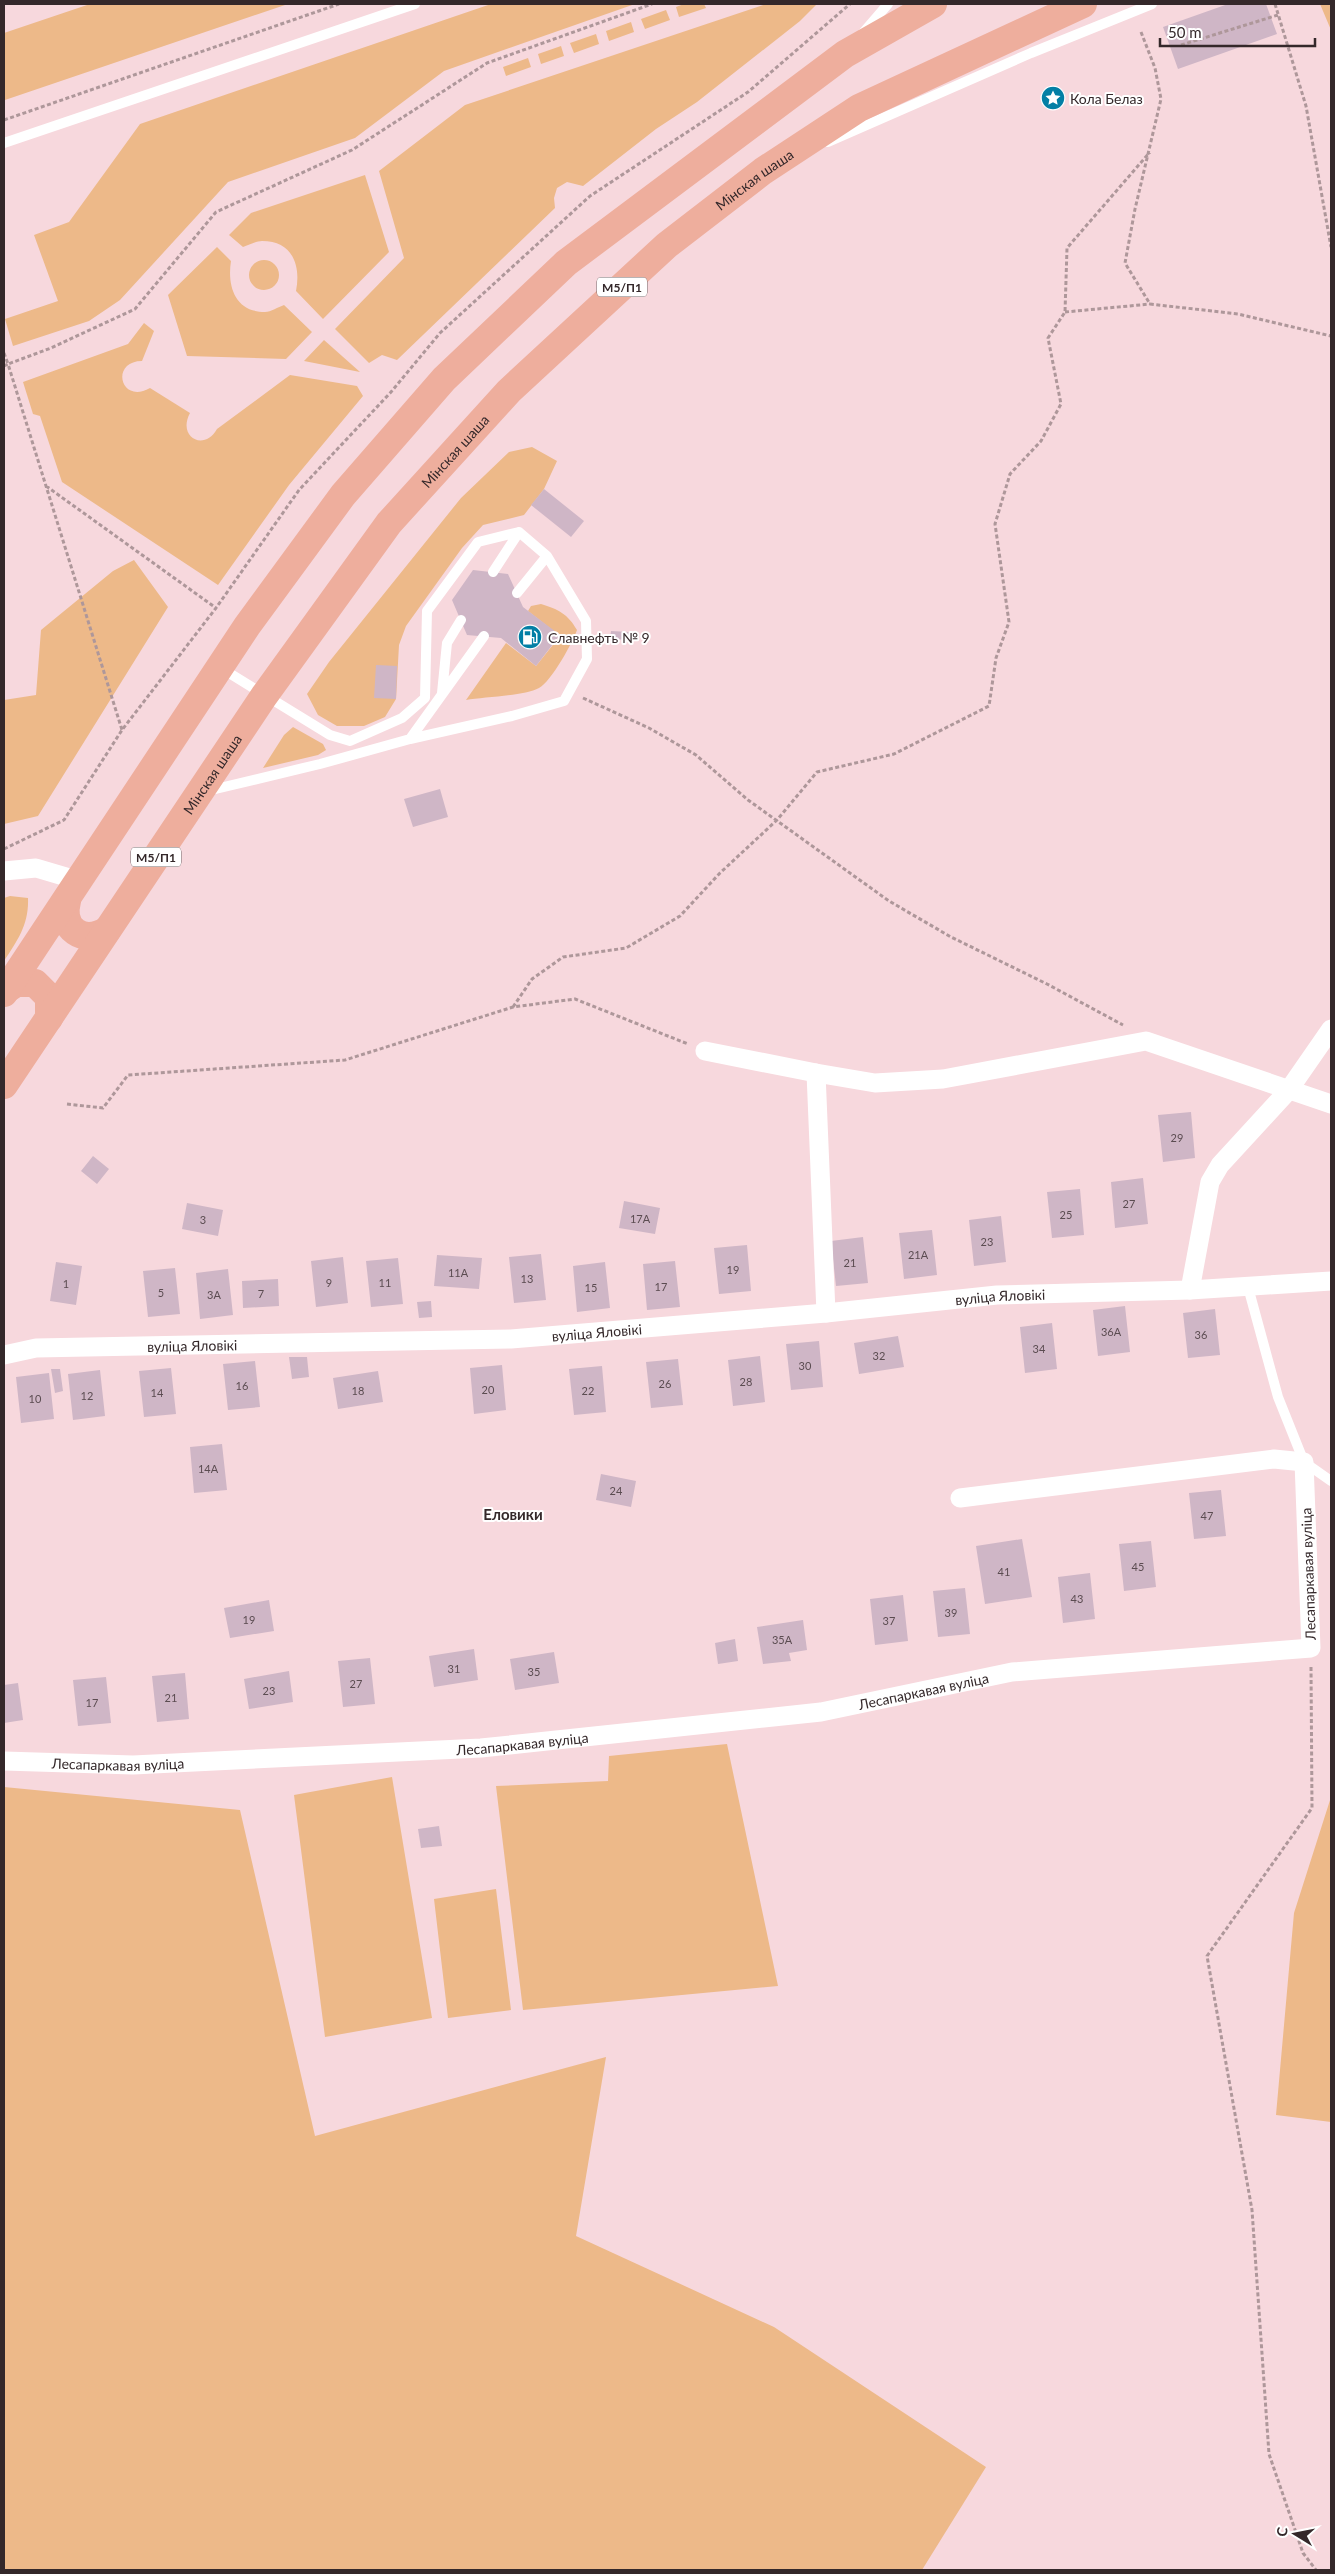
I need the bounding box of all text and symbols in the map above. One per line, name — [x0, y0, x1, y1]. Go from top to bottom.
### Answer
scale bar — [1160, 15, 1315, 47]
text: 50 m — [1168, 23, 1202, 41]
place icon: Кола Белаз — [1040, 85, 1066, 111]
place label: Кола Белаз — [1070, 90, 1143, 107]
street label: Мінская шаша — [712, 145, 796, 213]
road number: М5/П1 — [597, 278, 647, 296]
street label: Мінская шаша — [417, 411, 492, 491]
fuel station icon: Славнефть № 9 — [517, 624, 543, 650]
place label: Славнефть № 9 — [548, 629, 650, 646]
street label: Мінская шаша — [179, 731, 245, 817]
road number: М5/П1 — [131, 848, 181, 866]
house number: 29 — [1171, 1131, 1183, 1144]
house number: 27 — [1123, 1197, 1135, 1210]
house number: 25 — [1060, 1208, 1072, 1221]
house number: 17А — [630, 1212, 651, 1225]
house number: 3 — [200, 1213, 206, 1226]
house number: 23 — [981, 1235, 993, 1248]
house number: 21А — [908, 1248, 929, 1261]
house number: 21 — [844, 1256, 856, 1269]
house number: 19 — [727, 1263, 739, 1276]
house number: 11А — [448, 1266, 469, 1279]
house number: 13 — [521, 1272, 533, 1285]
house number: 9 — [326, 1276, 332, 1289]
house number: 11 — [379, 1276, 391, 1289]
house number: 1 — [63, 1277, 69, 1290]
house number: 17 — [655, 1280, 667, 1293]
house number: 15 — [585, 1281, 597, 1294]
street label: вуліца Яловікі — [954, 1285, 1045, 1308]
house number: 5 — [158, 1286, 164, 1299]
house number: 7 — [258, 1287, 264, 1300]
house number: 3А — [207, 1288, 221, 1301]
street label: вуліца Яловікі — [551, 1320, 643, 1344]
house number: 36А — [1101, 1325, 1122, 1338]
house number: 36 — [1195, 1328, 1207, 1341]
street label: вуліца Яловікі — [147, 1336, 237, 1354]
house number: 34 — [1033, 1342, 1046, 1355]
house number: 32 — [873, 1349, 885, 1362]
house number: 30 — [799, 1359, 812, 1372]
house number: 28 — [740, 1375, 752, 1388]
house number: 26 — [659, 1377, 671, 1390]
house number: 16 — [236, 1379, 248, 1392]
house number: 20 — [482, 1383, 495, 1396]
house number: 18 — [352, 1384, 364, 1397]
house number: 22 — [582, 1384, 594, 1397]
house number: 14 — [151, 1386, 164, 1399]
house number: 12 — [81, 1389, 93, 1402]
house number: 10 — [29, 1392, 42, 1405]
house number: 14А — [198, 1462, 219, 1475]
house number: 24 — [610, 1484, 623, 1497]
district label: Еловики — [483, 1505, 543, 1523]
street label: Лесапаркавая вуліца — [1297, 1507, 1319, 1642]
house number: 47 — [1201, 1509, 1213, 1522]
house number: 45 — [1132, 1560, 1144, 1573]
house number: 41 — [998, 1565, 1010, 1578]
house number: 43 — [1071, 1592, 1083, 1605]
house number: 39 — [945, 1606, 957, 1619]
house number: 19 — [243, 1613, 255, 1626]
house number: 37 — [883, 1614, 895, 1627]
house number: 35А — [772, 1633, 793, 1646]
house number: 31 — [448, 1662, 460, 1675]
house number: 35 — [528, 1665, 540, 1678]
street label: Лесапаркавая вуліца — [856, 1669, 990, 1713]
house number: 27 — [350, 1677, 362, 1690]
house number: 23 — [263, 1684, 275, 1697]
house number: 21 — [165, 1691, 177, 1704]
house number: 17 — [86, 1696, 98, 1709]
street label: Лесапаркавая вуліца — [455, 1728, 589, 1758]
street label: Лесапаркавая вуліца — [50, 1754, 185, 1774]
north arrow — [1270, 2509, 1320, 2559]
text: С — [1273, 2525, 1291, 2538]

